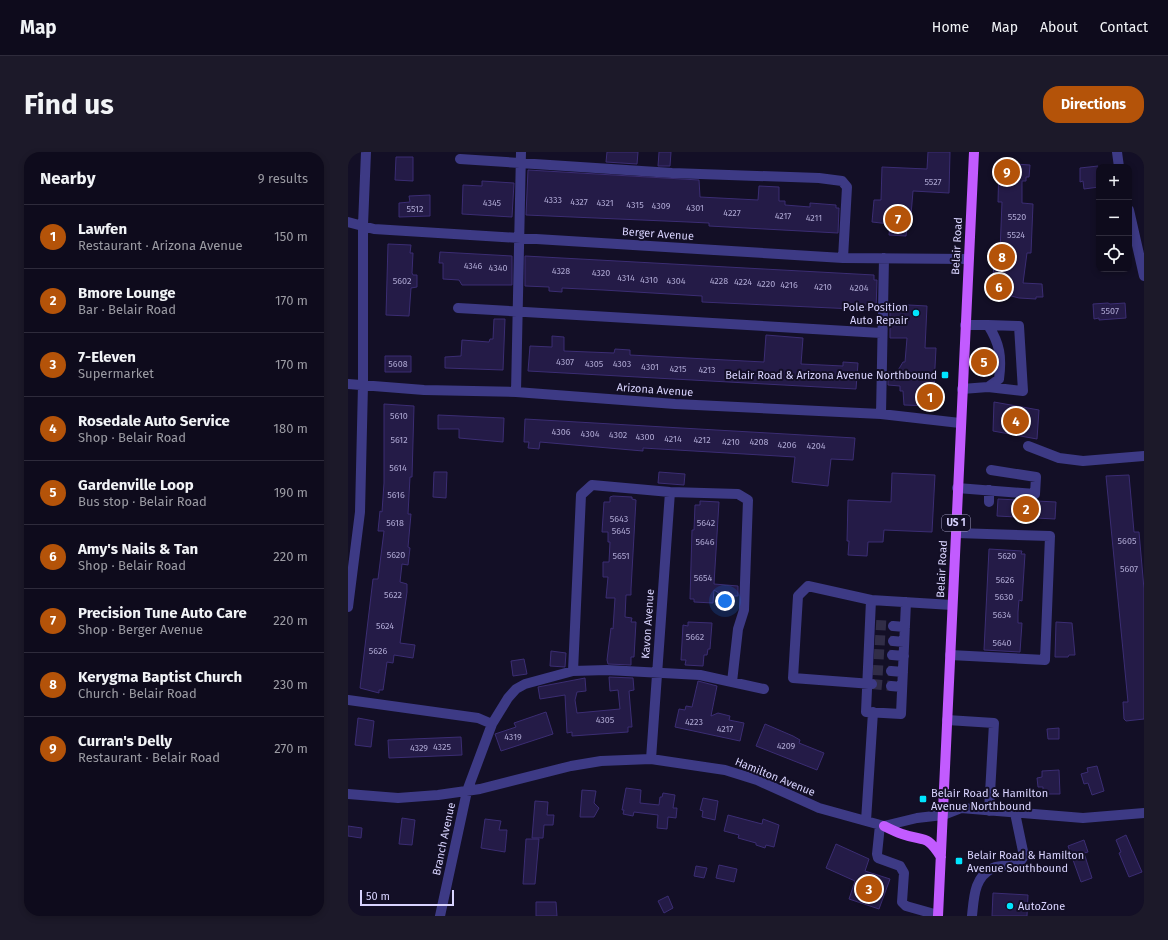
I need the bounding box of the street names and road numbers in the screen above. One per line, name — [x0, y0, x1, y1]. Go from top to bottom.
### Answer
street label: Belair Road — [949, 217, 965, 275]
street label: Berger Avenue — [622, 225, 694, 243]
street label: Arizona Avenue — [616, 381, 694, 399]
road number: US 1 — [942, 515, 970, 531]
street label: Belair Road — [934, 540, 950, 598]
street label: Kavon Avenue — [639, 589, 657, 659]
street label: Hamilton Avenue — [733, 755, 817, 799]
street label: Branch Avenue — [430, 801, 458, 877]

